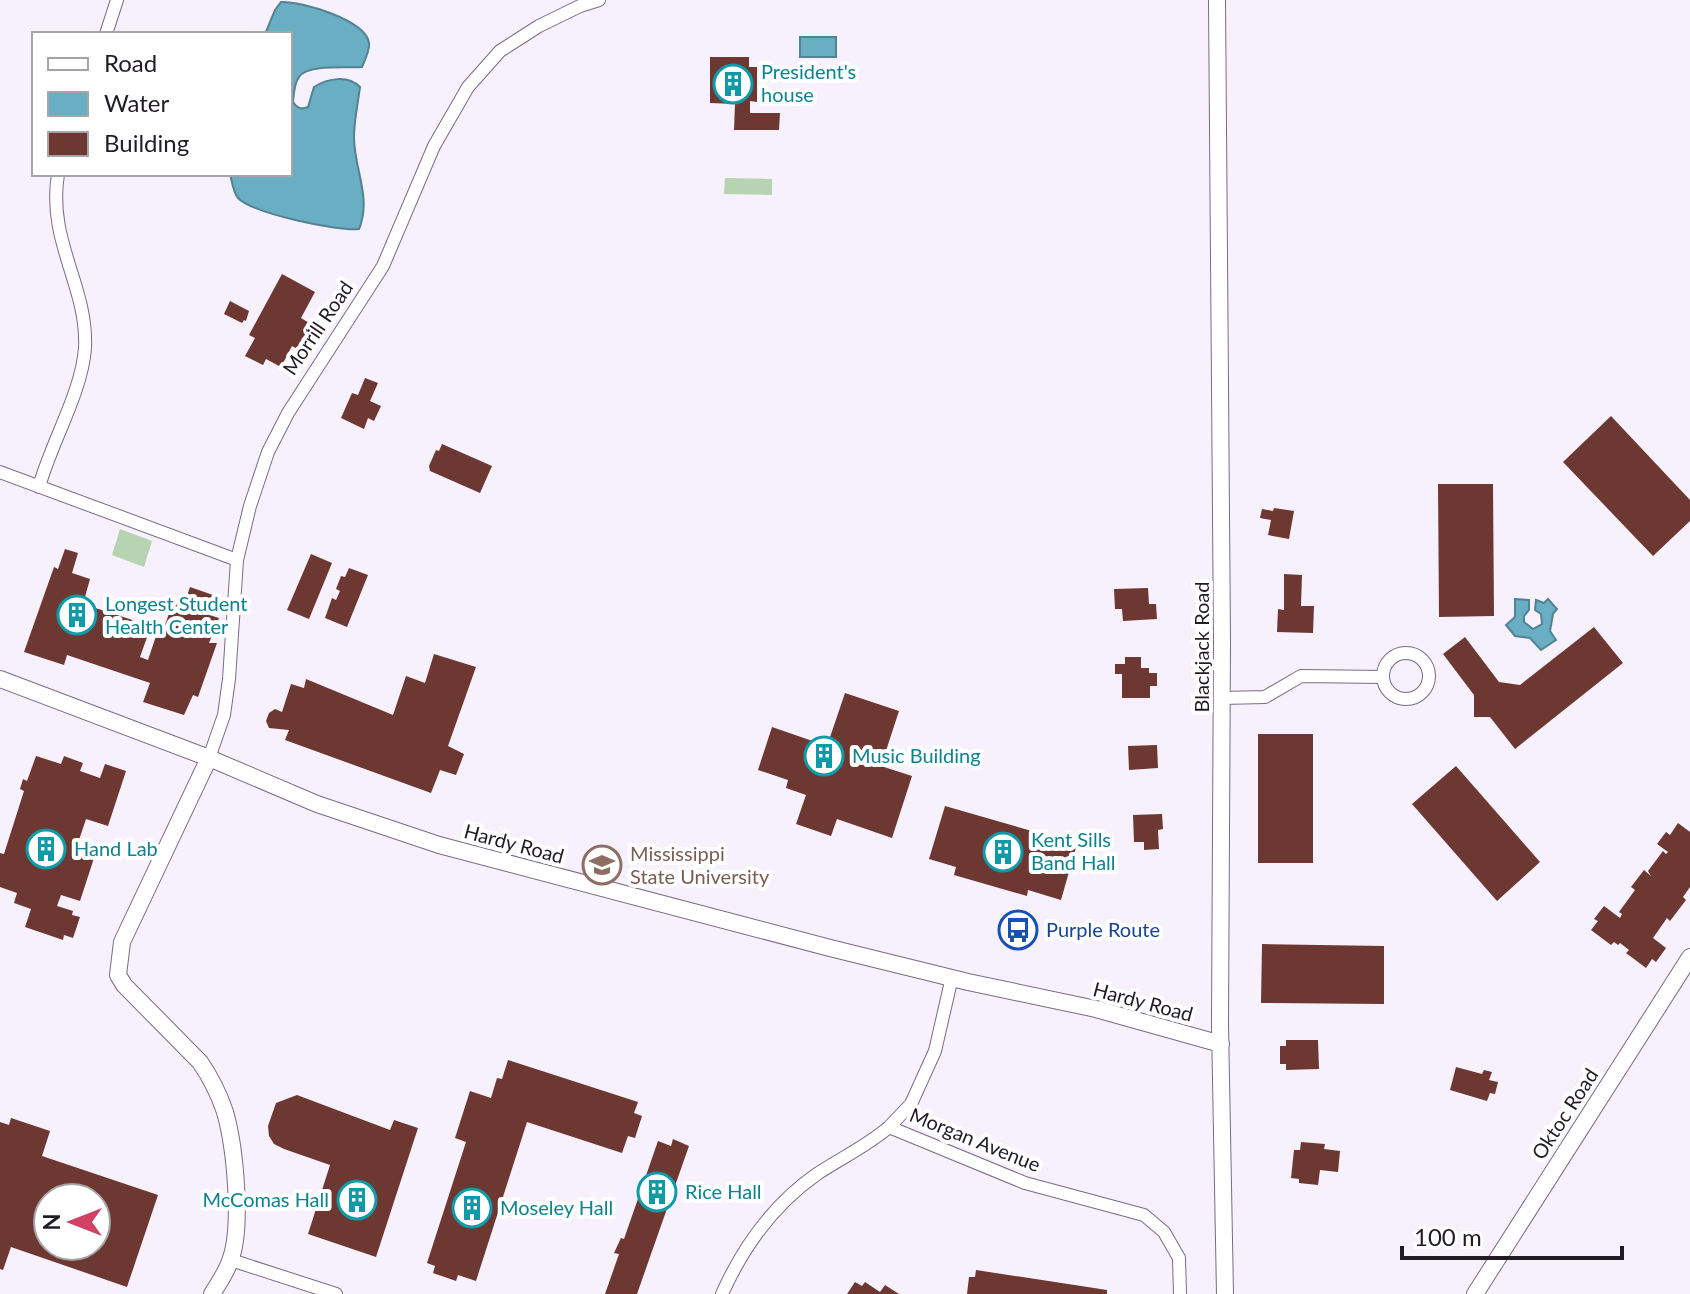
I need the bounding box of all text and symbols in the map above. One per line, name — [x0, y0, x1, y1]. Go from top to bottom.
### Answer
legend — [32, 32, 292, 176]
text: Road — [104, 48, 157, 77]
place label: President's house — [761, 59, 856, 106]
building icon: President's house — [712, 63, 754, 105]
text: Water — [104, 88, 169, 117]
text: Building — [104, 128, 189, 157]
street label: Morrill Road — [277, 276, 357, 379]
street label: Blackjack Road — [1189, 581, 1213, 713]
place label: Longest Student Health Center — [105, 591, 247, 638]
building icon: Longest Student Health Center — [56, 594, 98, 636]
building icon: Music Building — [803, 735, 845, 777]
place label: Music Building — [852, 743, 981, 767]
street label: Hardy Road — [462, 818, 567, 868]
place label: Kent Sills Band Hall — [1031, 827, 1116, 874]
building icon: Hand Lab — [25, 828, 67, 870]
building icon: Kent Sills Band Hall — [982, 831, 1024, 873]
place label: Hand Lab — [74, 836, 158, 860]
place label: Mississippi State University — [630, 841, 770, 888]
school or university icon: Mississippi State University — [581, 844, 623, 886]
bus stop icon: Purple Route — [997, 909, 1039, 951]
place label: Purple Route — [1046, 917, 1160, 941]
street label: Hardy Road — [1091, 976, 1196, 1026]
street label: Oktoc Road — [1526, 1064, 1602, 1163]
street label: Morgan Avenue — [907, 1102, 1044, 1176]
building icon: Rice Hall — [636, 1171, 678, 1213]
building icon: McComas Hall — [336, 1179, 378, 1221]
place label: Rice Hall — [685, 1179, 762, 1203]
north arrow — [32, 1182, 112, 1262]
place label: McComas Hall — [202, 1187, 329, 1211]
building icon: Moseley Hall — [451, 1187, 493, 1229]
place label: Moseley Hall — [500, 1195, 613, 1219]
scale bar — [1402, 1210, 1622, 1260]
text: N — [38, 1214, 65, 1230]
text: 100 m — [1414, 1222, 1482, 1251]

